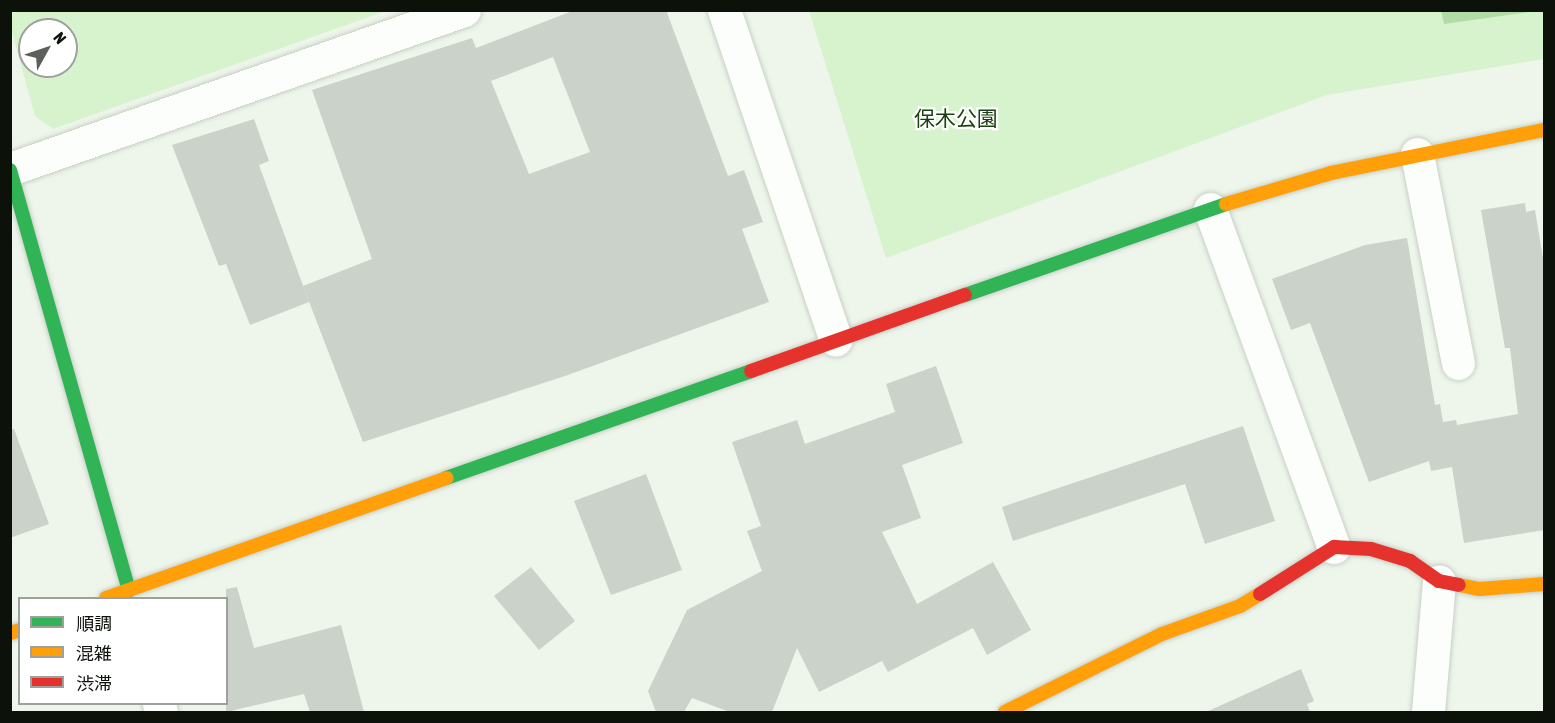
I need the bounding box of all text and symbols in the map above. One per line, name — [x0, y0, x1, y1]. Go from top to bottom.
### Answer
north arrow — [18, 18, 78, 78]
text: N — [50, 28, 70, 47]
park label: 保木公園 — [914, 105, 998, 131]
legend — [18, 597, 228, 705]
text: 順調 — [76, 613, 112, 634]
text: 混雑 — [76, 643, 112, 664]
text: 渋滞 — [76, 673, 112, 694]

